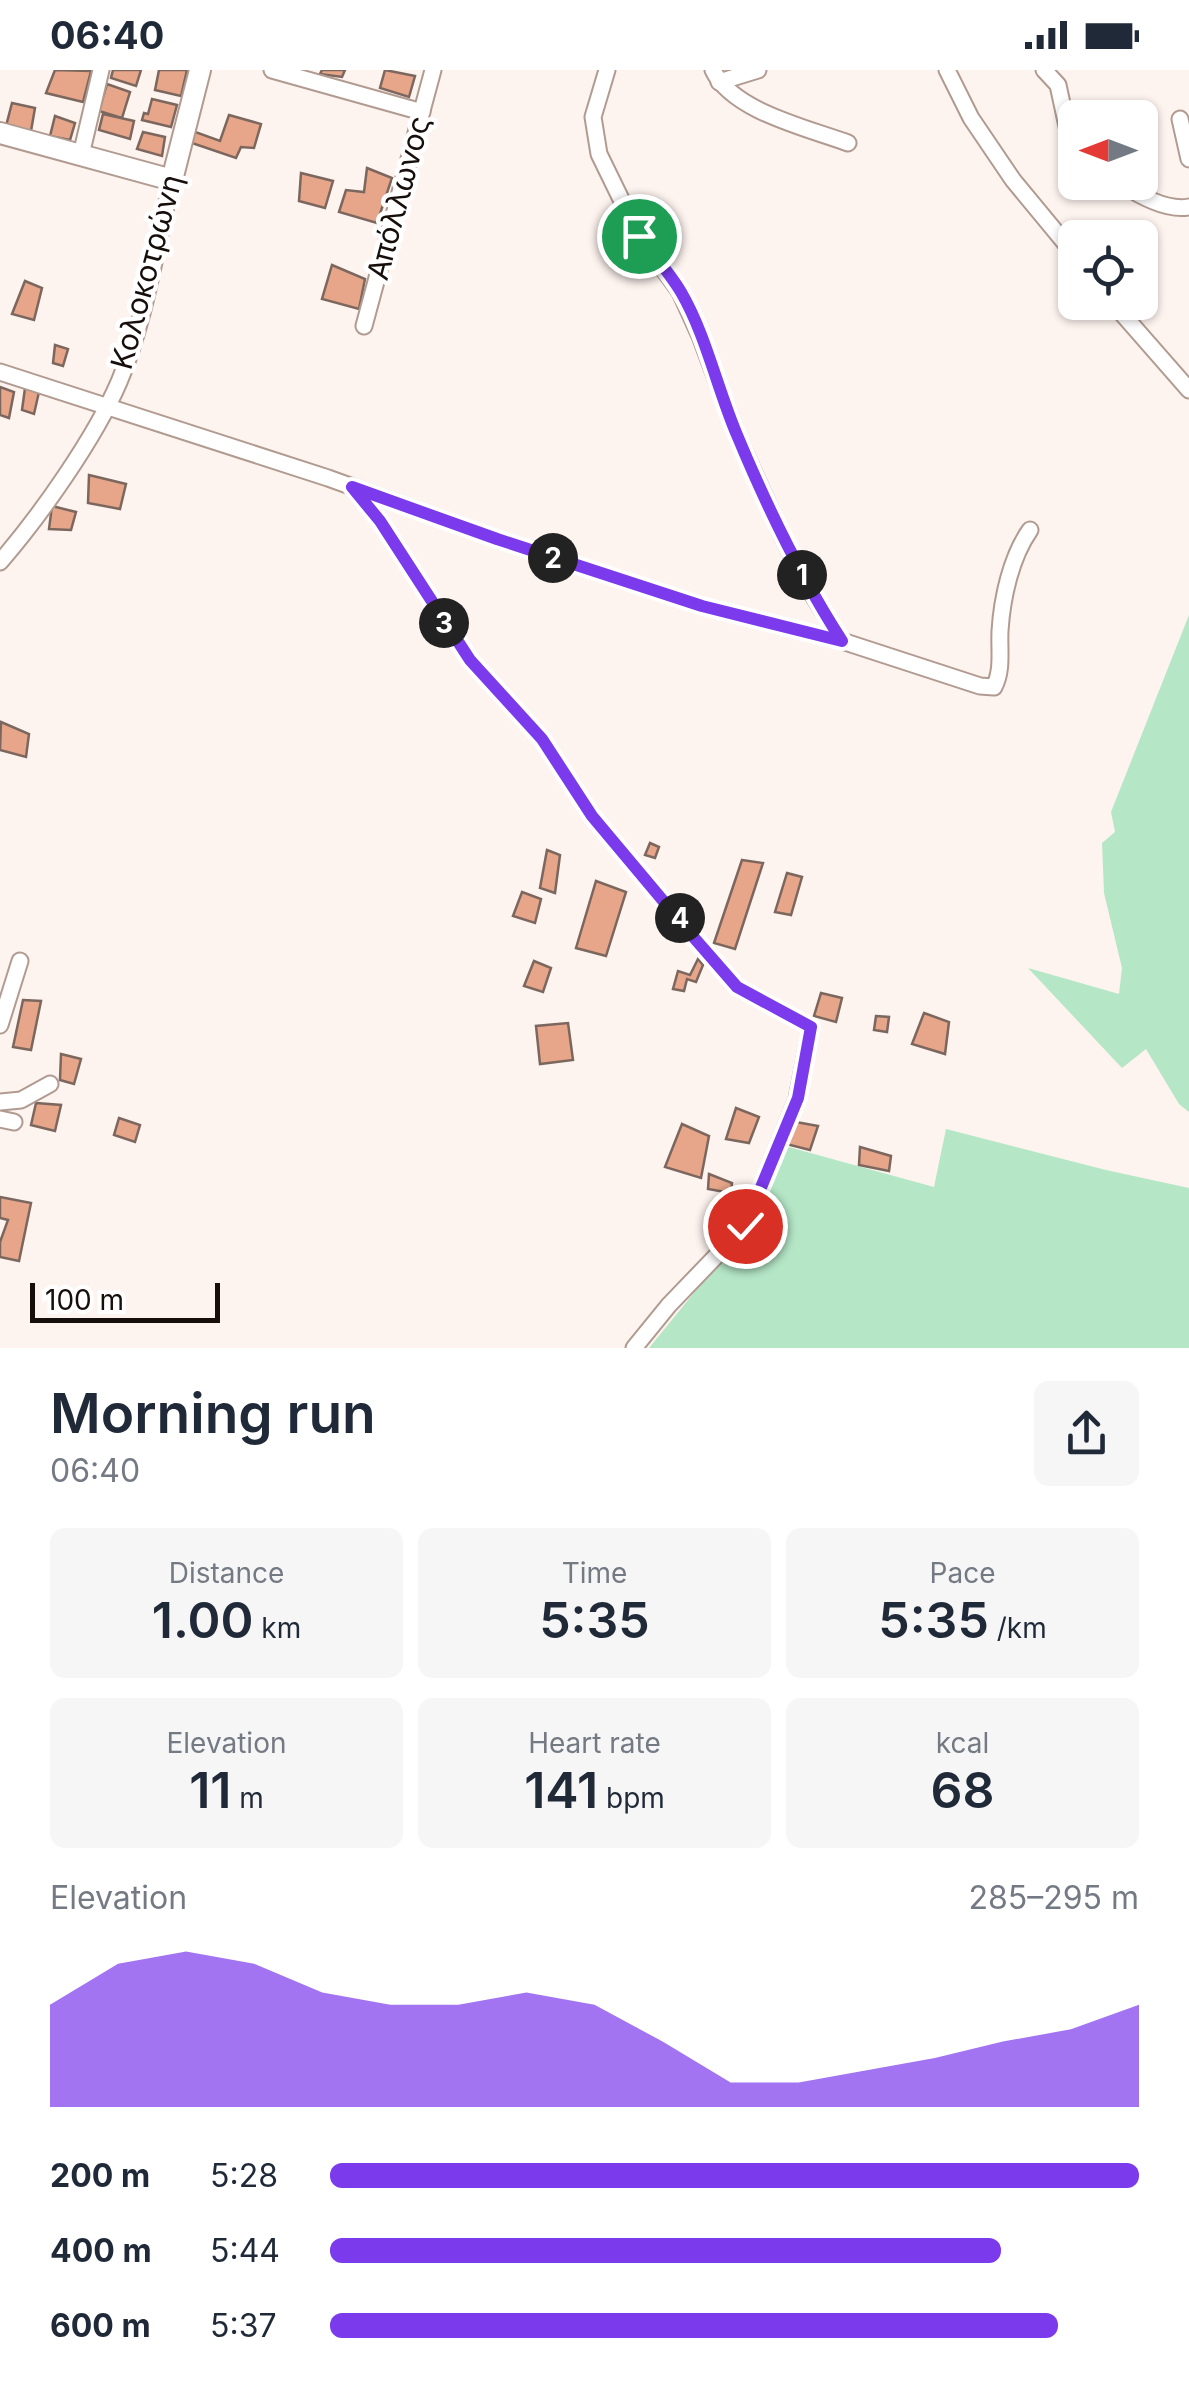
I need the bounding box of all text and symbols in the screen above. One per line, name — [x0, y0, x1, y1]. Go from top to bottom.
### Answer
text: 06:40 — [50, 12, 164, 58]
north arrow — [1058, 100, 1158, 200]
map controls — [1058, 100, 1158, 320]
street label: Απόλλωνος — [359, 112, 437, 284]
street label: Κολοκοτρώνη — [103, 170, 189, 373]
pin — [597, 194, 682, 279]
icon: arrive — [612, 209, 667, 264]
button: locate — [1058, 220, 1158, 320]
pin: 2 — [528, 533, 578, 583]
text: 2 — [544, 541, 562, 575]
pin: 1 — [777, 550, 827, 600]
text: 1 — [796, 558, 808, 592]
pin: 3 — [419, 598, 469, 648]
text: 3 — [435, 606, 453, 640]
pin: 4 — [655, 893, 705, 943]
text: 4 — [671, 901, 689, 935]
pin — [703, 1184, 788, 1269]
icon: check — [718, 1199, 773, 1254]
scale bar — [30, 1278, 220, 1322]
text: 100 m — [45, 1283, 124, 1317]
text: Morning run — [50, 1380, 376, 1446]
button: share — [1034, 1381, 1139, 1486]
text: 06:40 — [50, 1451, 140, 1490]
text: Distance — [169, 1556, 284, 1590]
text: Time — [562, 1556, 627, 1590]
text: Pace — [930, 1556, 995, 1590]
text: 1.00 — [152, 1590, 253, 1650]
text: 5:35 — [539, 1590, 650, 1650]
text: 5:35 — [878, 1590, 989, 1650]
text: km — [253, 1611, 301, 1645]
text: /km — [989, 1611, 1047, 1645]
text: Elevation — [167, 1726, 286, 1760]
text: Heart rate — [528, 1726, 661, 1760]
text: kcal — [936, 1726, 989, 1760]
text: 11 — [189, 1760, 231, 1820]
text: 141 — [524, 1760, 598, 1820]
text: 68 — [931, 1760, 995, 1820]
text: m — [231, 1781, 264, 1815]
text: bpm — [598, 1781, 665, 1815]
text: Elevation — [50, 1878, 187, 1917]
text: 285–295 m — [968, 1878, 1139, 1917]
text: 200 m — [50, 2156, 150, 2195]
text: 5:28 — [210, 2156, 278, 2195]
text: 400 m — [50, 2231, 152, 2270]
text: 5:44 — [210, 2231, 280, 2270]
text: 600 m — [50, 2306, 151, 2345]
text: 5:37 — [210, 2306, 277, 2345]

